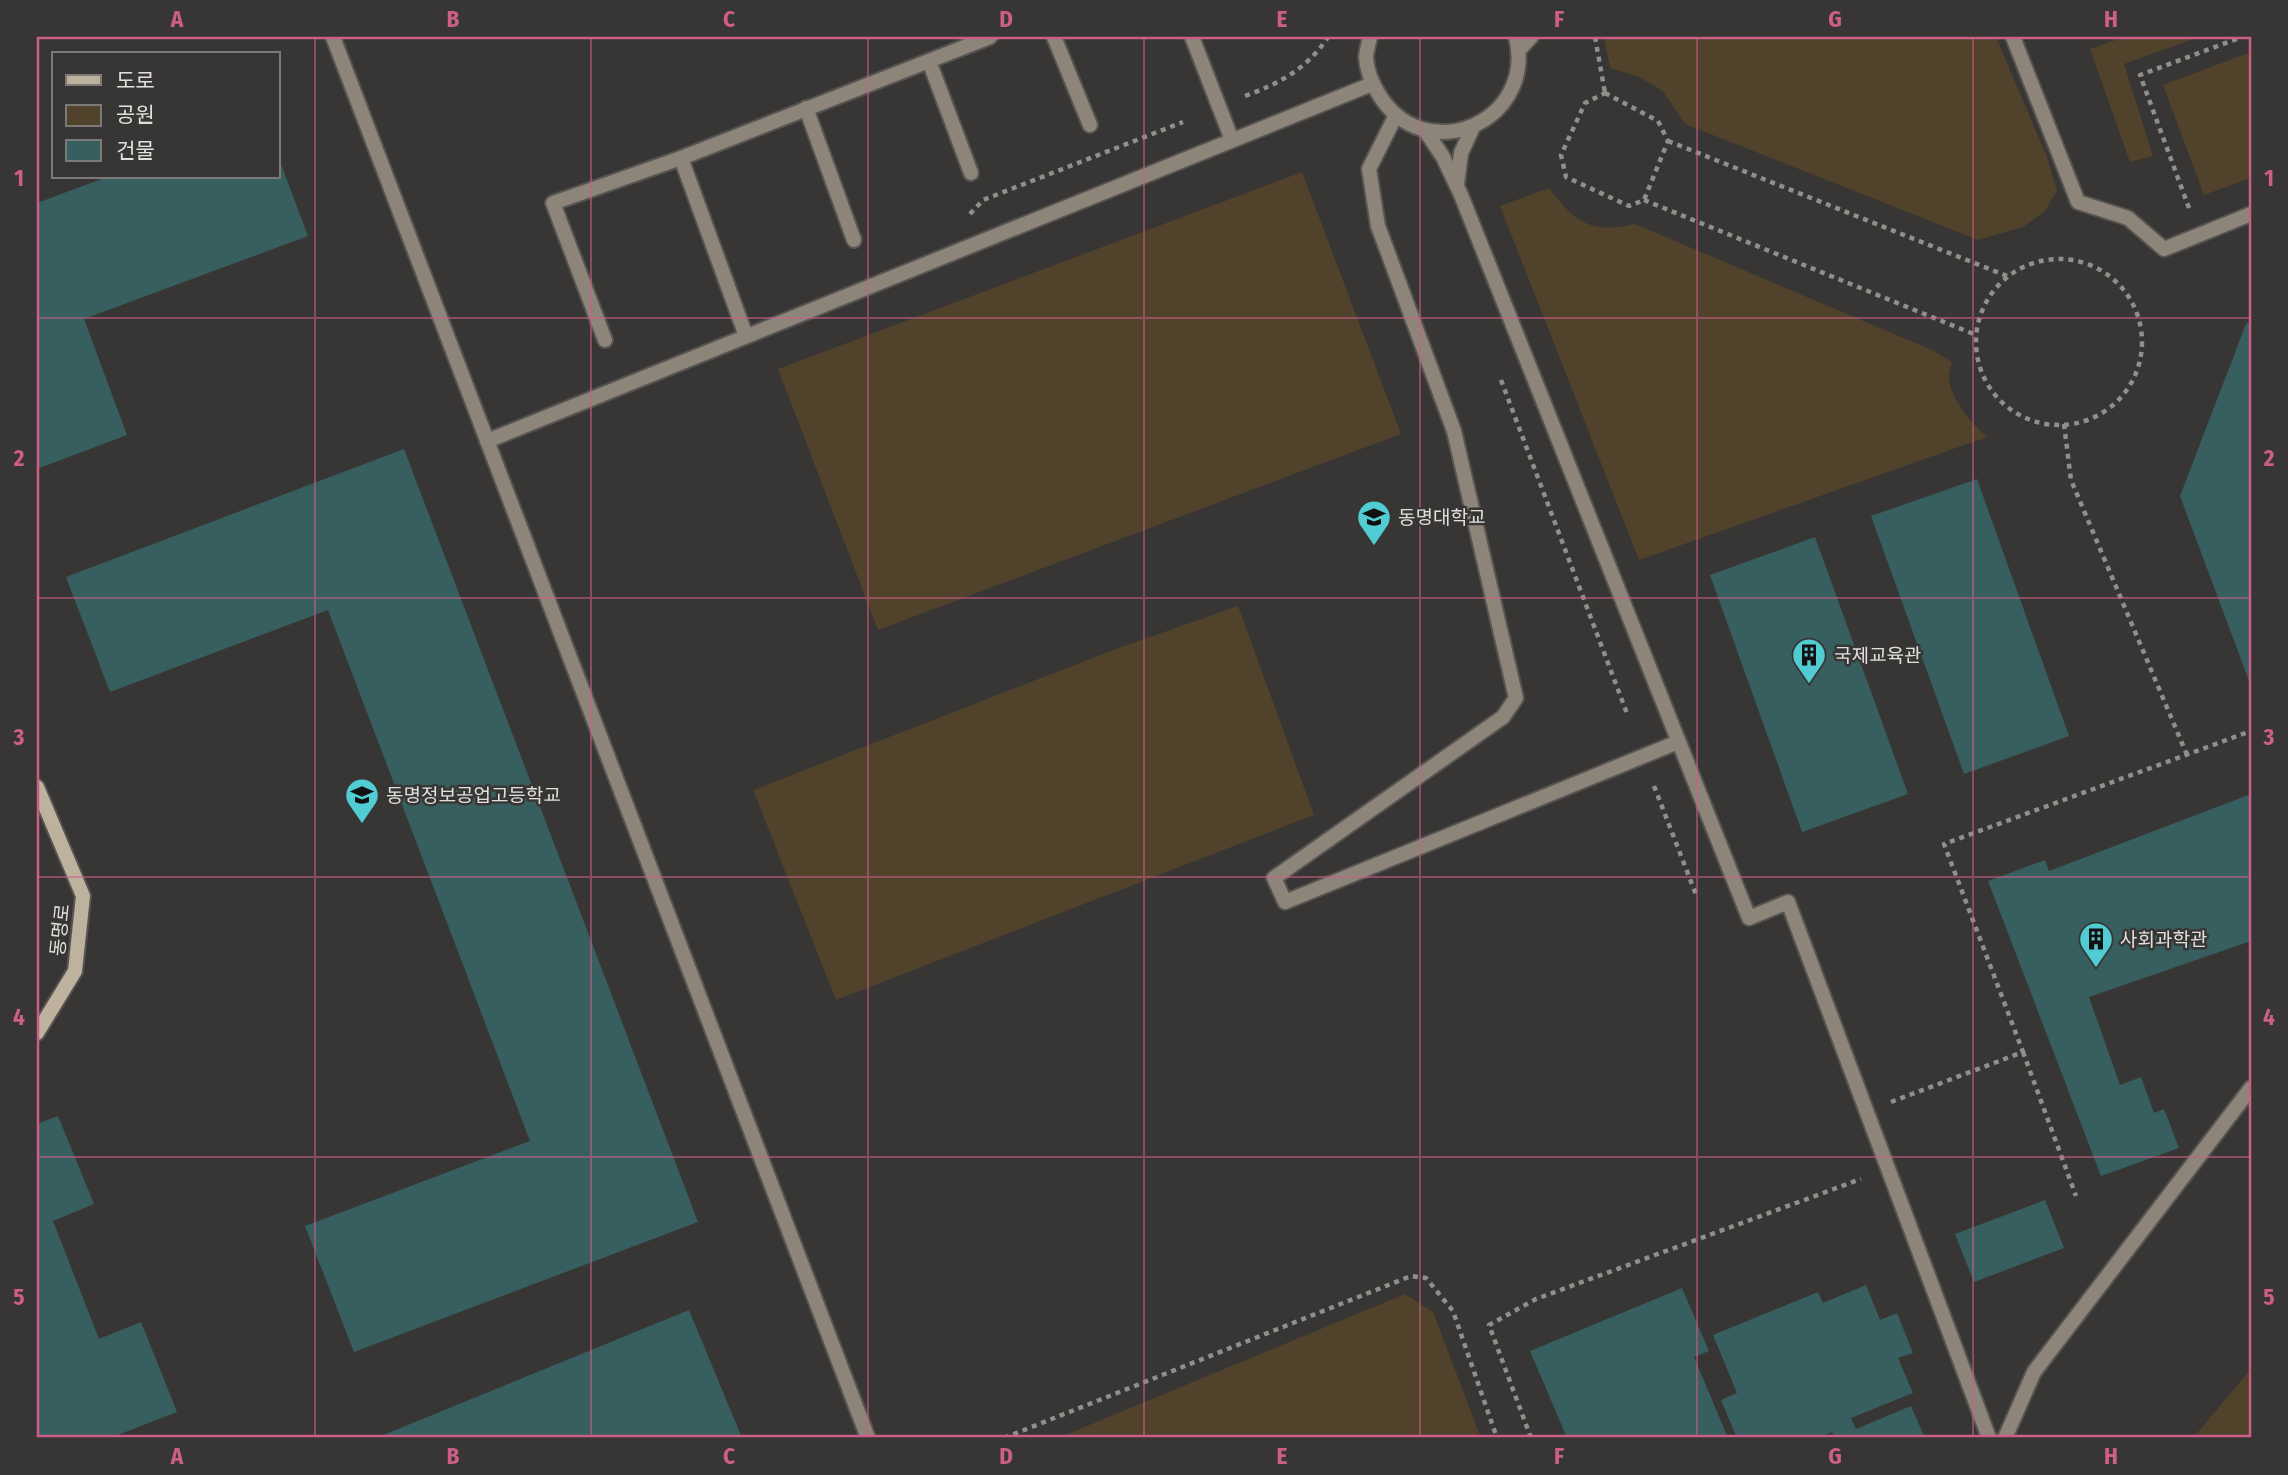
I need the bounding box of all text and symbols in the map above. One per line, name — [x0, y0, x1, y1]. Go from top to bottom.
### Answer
text: A — [170, 5, 184, 33]
text: B — [447, 5, 460, 33]
text: C — [723, 5, 735, 33]
text: D — [999, 5, 1013, 33]
text: E — [1277, 5, 1288, 33]
text: F — [1554, 5, 1564, 33]
text: G — [1828, 5, 1842, 33]
text: H — [2104, 5, 2118, 33]
legend — [52, 52, 280, 178]
text: 도로 — [116, 68, 155, 94]
text: 공원 — [116, 102, 155, 128]
text: 건물 — [116, 138, 155, 164]
text: 1 — [14, 164, 24, 192]
text: 1 — [2264, 164, 2274, 192]
text: 2 — [13, 444, 25, 472]
text: 2 — [2263, 444, 2275, 472]
school or university icon: 동명대학교 — [1355, 498, 1393, 547]
place label: 동명대학교 — [1398, 506, 1485, 529]
building icon: 국제교육관 — [1790, 636, 1828, 685]
place label: 국제교육관 — [1834, 644, 1921, 667]
text: 3 — [13, 723, 25, 751]
text: 3 — [2263, 723, 2275, 751]
school or university icon: 동명정보공업고등학교 — [343, 776, 381, 825]
place label: 동명정보공업고등학교 — [386, 784, 561, 807]
street label: 동명로 — [46, 903, 74, 957]
building icon: 사회과학관 — [2077, 920, 2115, 969]
place label: 사회과학관 — [2120, 928, 2207, 951]
text: 4 — [13, 1003, 25, 1031]
text: 4 — [2263, 1003, 2275, 1031]
text: 5 — [13, 1283, 25, 1311]
text: 5 — [2263, 1283, 2275, 1311]
text: A — [170, 1442, 184, 1470]
text: B — [447, 1442, 460, 1470]
text: C — [723, 1442, 735, 1470]
text: D — [999, 1442, 1013, 1470]
text: E — [1277, 1442, 1288, 1470]
text: F — [1554, 1442, 1564, 1470]
text: G — [1828, 1442, 1842, 1470]
text: H — [2104, 1442, 2118, 1470]

